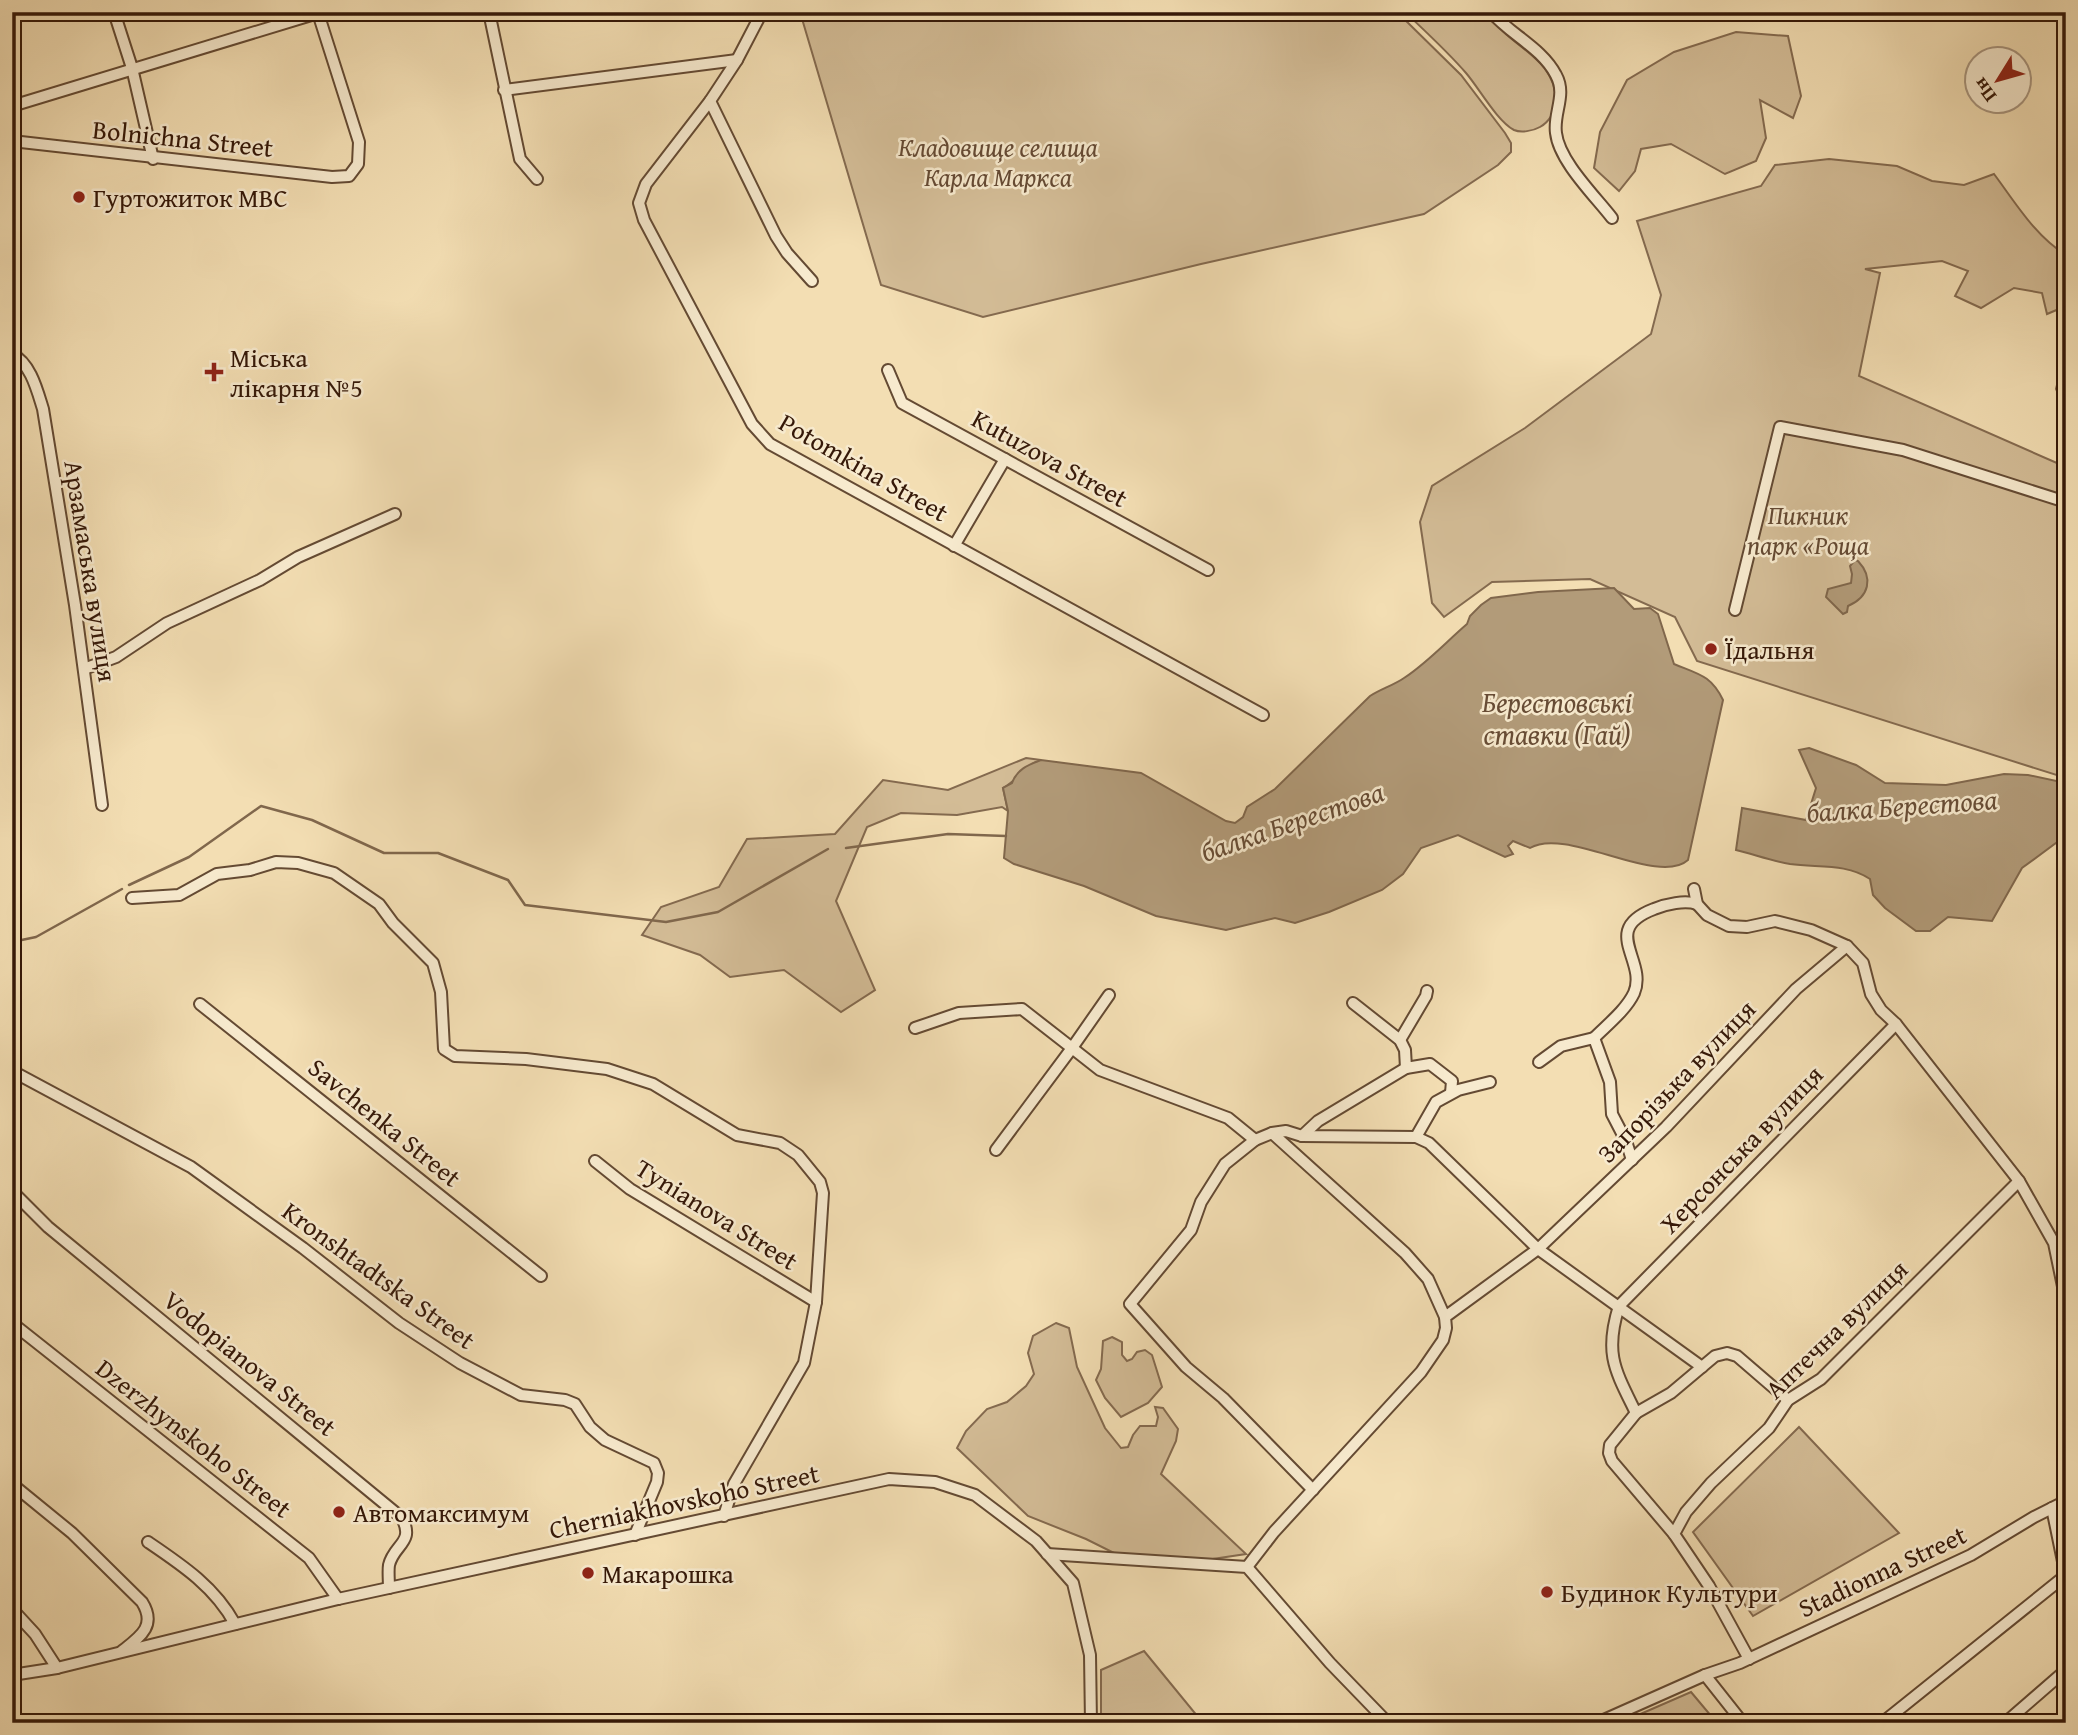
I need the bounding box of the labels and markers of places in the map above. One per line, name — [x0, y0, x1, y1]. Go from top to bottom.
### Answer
place label: Гуртожиток МВС — [93, 178, 288, 217]
marker: Гуртожиток МВС — [71, 189, 87, 205]
place label: Міська лікарня №5 — [230, 338, 363, 407]
marker: Міська лікарня №5 — [204, 362, 224, 382]
place label: Їдальня — [1724, 630, 1814, 669]
marker: Їдальня — [1703, 641, 1719, 657]
place label: Автомаксимум — [353, 1493, 529, 1532]
marker: Автомаксимум — [331, 1504, 347, 1520]
place label: Макарошка — [602, 1554, 734, 1593]
marker: Макарошка — [580, 1565, 596, 1581]
place label: Будинок Культури — [1561, 1573, 1777, 1612]
marker: Будинок Культури — [1539, 1584, 1555, 1600]

